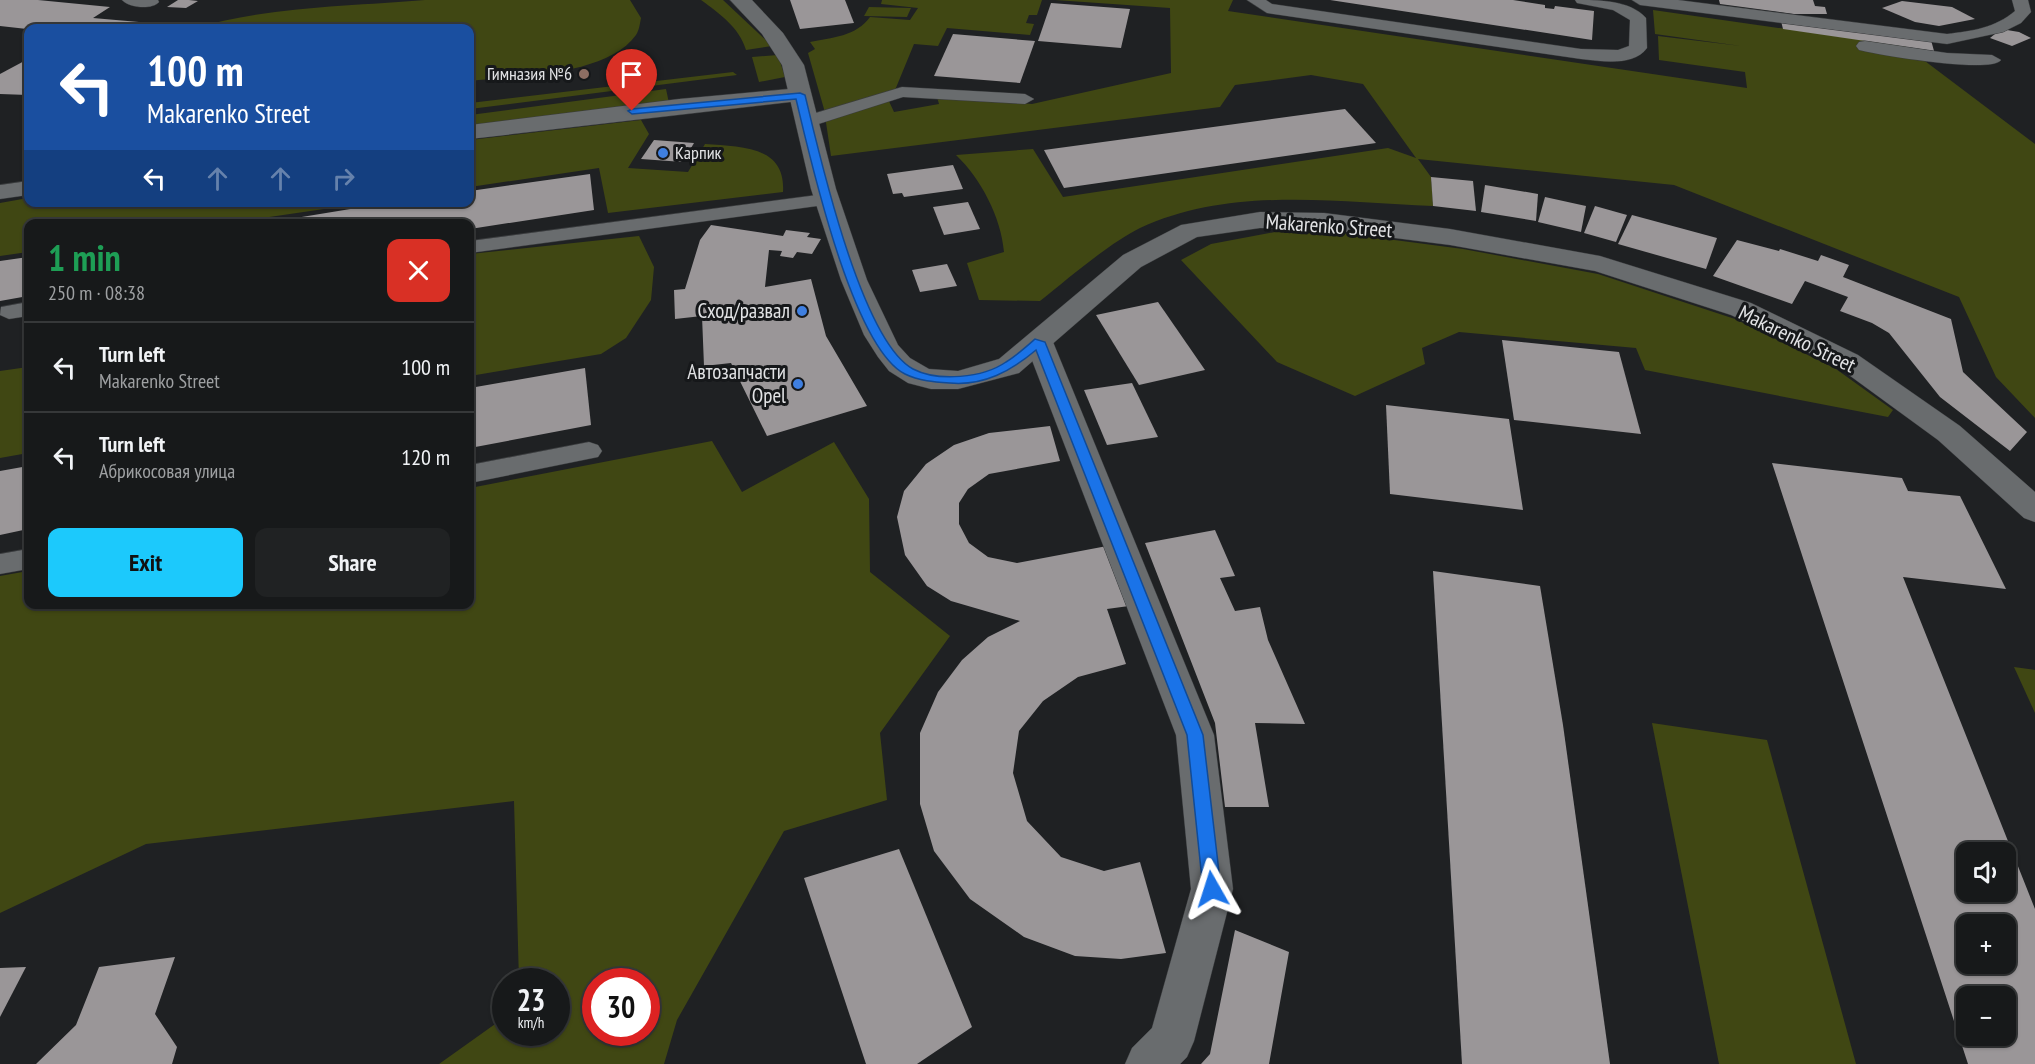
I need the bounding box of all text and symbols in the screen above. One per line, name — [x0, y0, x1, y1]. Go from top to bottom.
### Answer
text: 100 m — [147, 43, 244, 98]
icon: left — [48, 48, 126, 126]
pin — [606, 49, 657, 111]
icon: arrive — [615, 58, 648, 91]
place label: Гимназия №6 — [487, 62, 572, 85]
marker: Гимназия №6 — [577, 67, 591, 81]
text: Makarenko Street — [147, 96, 310, 130]
place label: Карпик — [675, 141, 722, 164]
marker: Карпик — [656, 146, 670, 160]
icon: left — [138, 162, 171, 195]
icon: ahead — [201, 162, 234, 195]
icon: ahead — [264, 162, 297, 195]
icon: right — [327, 162, 360, 195]
street label: Makarenko Street — [1265, 208, 1393, 243]
text: 1 min — [48, 234, 121, 281]
button: close — [387, 239, 450, 302]
text: 250 m · 08:38 — [48, 280, 145, 306]
place label: Сход/развал — [698, 297, 790, 324]
street label: Makarenko Street — [1734, 299, 1860, 379]
marker: Сход/развал — [795, 304, 809, 318]
text: Turn left — [99, 340, 165, 368]
icon: left — [48, 351, 81, 384]
text: 100 m — [401, 353, 450, 381]
place label: Автозапчасти Opel — [687, 358, 786, 409]
text: Makarenko Street — [99, 368, 220, 394]
marker: Автозапчасти Opel — [791, 377, 805, 391]
text: Turn left — [99, 430, 165, 458]
icon: left — [48, 441, 81, 474]
text: 120 m — [401, 443, 450, 471]
text: Абрикосовая улица — [99, 458, 235, 484]
button: Exit — [48, 528, 243, 597]
button: Share — [255, 528, 450, 597]
map controls — [1956, 842, 2016, 1046]
button: sound — [1956, 842, 2016, 902]
position arrow — [1180, 857, 1244, 921]
button: + — [1956, 914, 2016, 974]
speed limit sign: 30 — [582, 968, 660, 1046]
text: 23 — [517, 980, 545, 1019]
button: − — [1956, 986, 2016, 1046]
text: km/h — [518, 1013, 544, 1032]

